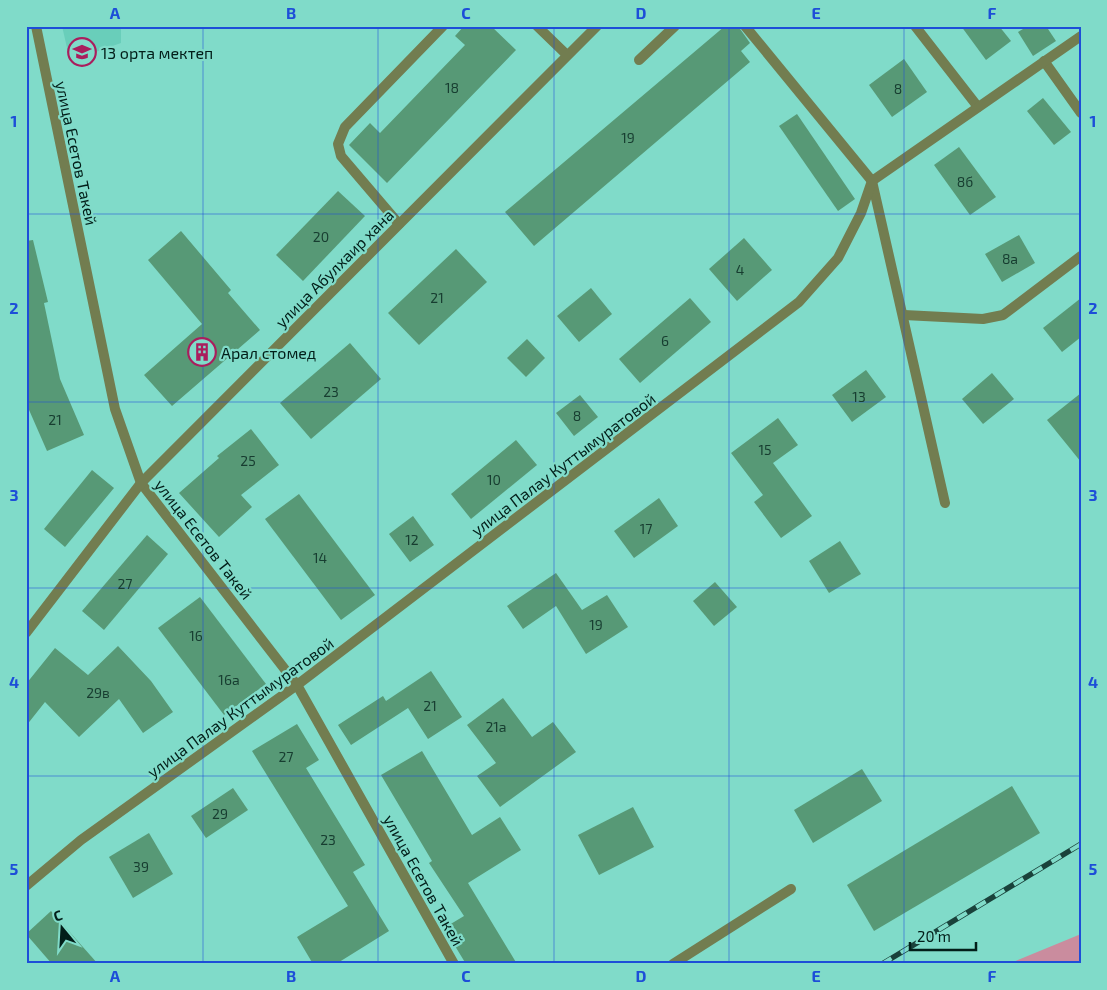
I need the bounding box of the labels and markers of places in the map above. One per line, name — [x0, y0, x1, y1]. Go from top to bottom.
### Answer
school or university icon: 13 орта мектеп — [67, 37, 97, 67]
place label: 13 орта мектеп — [101, 43, 213, 62]
building icon: Арал стомед — [187, 337, 217, 367]
place label: Арал стомед — [221, 343, 316, 362]

